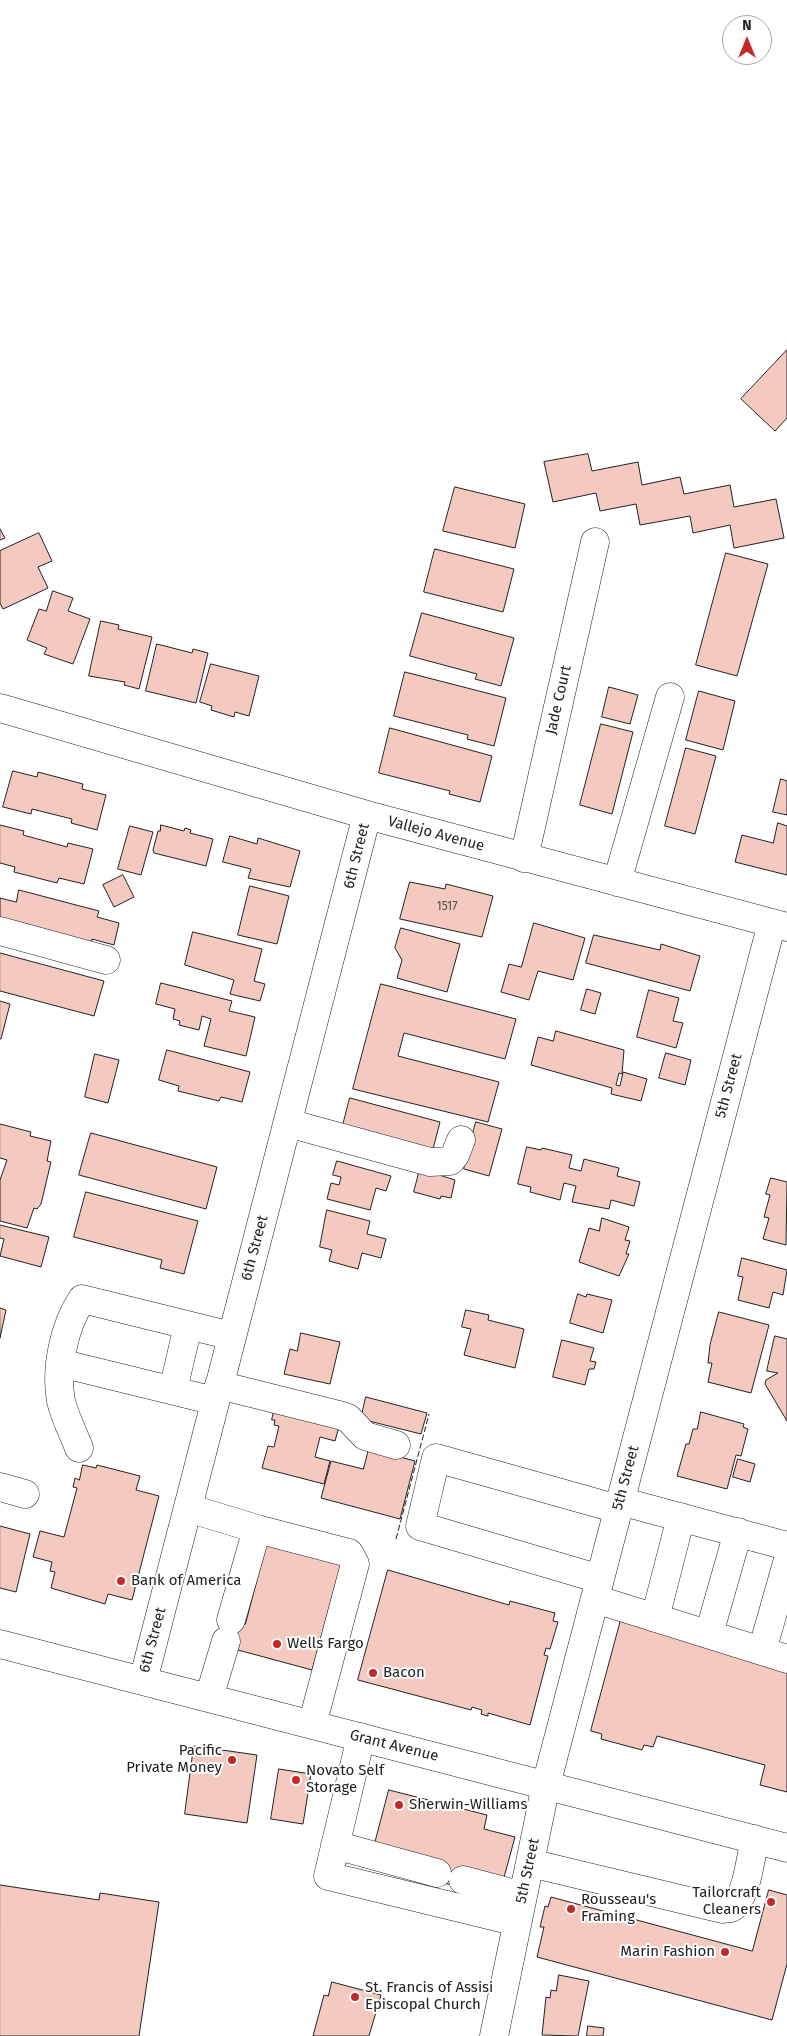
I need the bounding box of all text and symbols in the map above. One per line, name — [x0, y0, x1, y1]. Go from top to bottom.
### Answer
north arrow — [722, 15, 772, 65]
text: N — [742, 17, 752, 34]
street label: Jade Court — [542, 664, 576, 736]
street label: Vallejo Avenue — [386, 812, 486, 856]
street label: 6th Street — [340, 821, 374, 891]
house number: 1517 — [436, 900, 458, 914]
street label: 5th Street — [712, 1052, 746, 1120]
street label: 6th Street — [238, 1213, 272, 1283]
street label: 5th Street — [609, 1444, 643, 1512]
place label: Bank of America — [131, 1572, 241, 1590]
marker: Bank of America — [115, 1575, 127, 1587]
street label: 6th Street — [136, 1605, 170, 1675]
place label: Wells Fargo — [287, 1635, 364, 1653]
marker: Wells Fargo — [271, 1638, 283, 1650]
place label: Bacon — [383, 1664, 425, 1682]
marker: Bacon — [367, 1667, 379, 1679]
street label: Grant Avenue — [348, 1726, 440, 1766]
place label: Pacific Private Money — [126, 1742, 222, 1777]
marker: Pacific Private Money — [226, 1754, 238, 1766]
place label: Novato Self Storage — [306, 1762, 384, 1797]
marker: Novato Self Storage — [290, 1774, 302, 1786]
place label: Sherwin-Williams — [409, 1796, 527, 1814]
marker: Sherwin-Williams — [393, 1799, 405, 1811]
street label: 5th Street — [512, 1837, 544, 1905]
place label: Tailorcraft Cleaners — [692, 1884, 761, 1919]
place label: Rousseau's Framing — [581, 1891, 656, 1926]
marker: Tailorcraft Cleaners — [765, 1896, 777, 1908]
marker: Rousseau's Framing — [565, 1903, 577, 1915]
place label: Marin Fashion — [620, 1943, 715, 1961]
marker: Marin Fashion — [719, 1946, 731, 1958]
place label: St. Francis of Assisi Episcopal Church — [365, 1979, 493, 2014]
marker: St. Francis of Assisi Episcopal Church — [349, 1991, 361, 2003]

